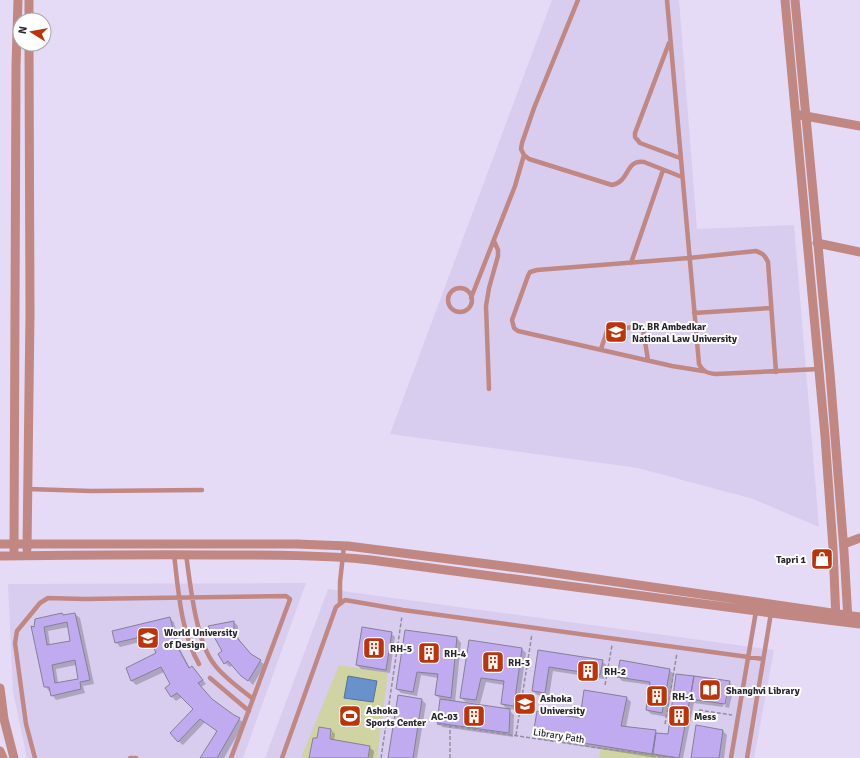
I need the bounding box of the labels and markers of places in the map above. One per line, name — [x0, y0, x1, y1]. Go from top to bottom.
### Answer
school or university icon: Dr. BR Ambedkar National Law University — [603, 319, 629, 345]
place label: Dr. BR Ambedkar National Law University — [632, 321, 737, 345]
shop icon: Tapri 1 — [809, 546, 835, 572]
place label: Tapri 1 — [776, 554, 807, 566]
school or university icon: World University of Design — [135, 625, 161, 651]
place label: World University of Design — [164, 627, 238, 651]
building icon: RH-5 — [361, 635, 387, 661]
building icon: RH-4 — [416, 640, 442, 666]
place label: RH-5 — [390, 643, 412, 655]
place label: RH-4 — [444, 648, 467, 660]
building icon: RH-3 — [480, 649, 506, 675]
place label: RH-3 — [508, 657, 530, 669]
building icon: RH-2 — [575, 658, 601, 684]
place label: RH-2 — [604, 666, 626, 678]
library icon: Shanghvi Library — [697, 677, 723, 703]
building icon: RH-1 — [644, 683, 670, 709]
place label: Shanghvi Library — [726, 685, 800, 697]
school or university icon: Ashoka University — [512, 691, 538, 717]
place label: RH-1 — [672, 691, 695, 703]
place label: Ashoka University — [540, 693, 585, 717]
sports icon: Ashoka Sports Center — [337, 703, 363, 729]
building icon: AC-03 — [461, 703, 487, 729]
building icon: Mess — [666, 703, 692, 729]
place label: Ashoka Sports Center — [366, 705, 426, 729]
place label: AC-03 — [431, 711, 458, 723]
place label: Mess — [694, 711, 717, 723]

